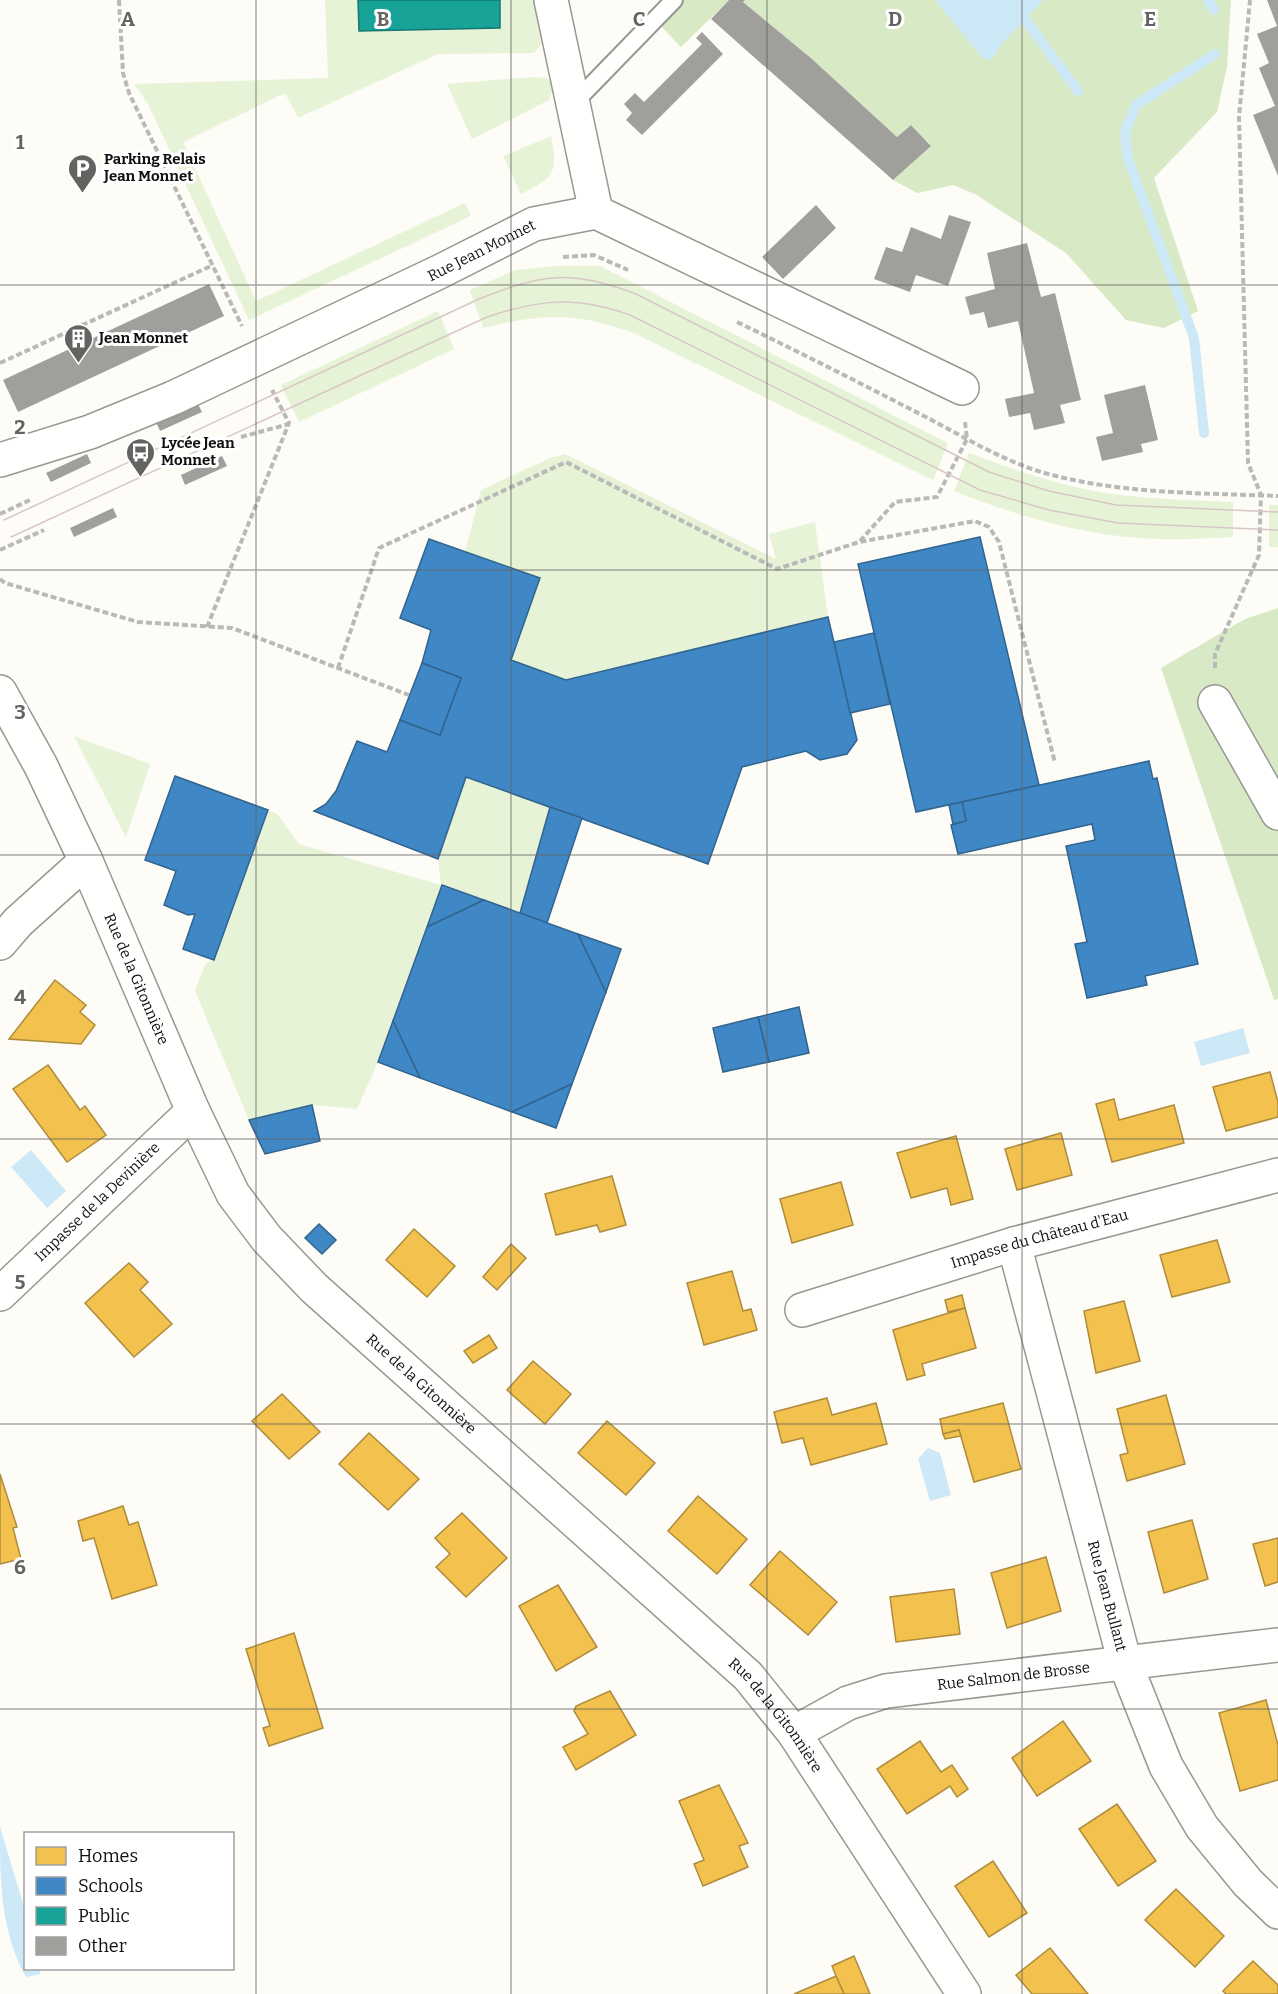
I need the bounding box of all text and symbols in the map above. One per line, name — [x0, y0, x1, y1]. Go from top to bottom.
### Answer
text: A — [121, 7, 136, 31]
text: B — [377, 7, 390, 31]
text: C — [633, 7, 645, 31]
text: D — [888, 7, 902, 31]
text: E — [1144, 7, 1156, 31]
text: 1 — [16, 130, 25, 154]
place label: Parking Relais Jean Monnet — [103, 150, 206, 185]
parking icon: Parking Relais Jean Monnet — [67, 152, 99, 194]
street label: Rue Jean Monnet — [425, 216, 539, 285]
building icon: Jean Monnet — [62, 322, 94, 364]
place label: Jean Monnet — [98, 329, 188, 347]
text: 2 — [14, 415, 26, 439]
place label: Lycée Jean Monnet — [161, 434, 235, 469]
bus stop icon: Lycée Jean Monnet — [124, 436, 156, 478]
text: 3 — [14, 700, 26, 724]
street label: Rue de la Gitonnière — [100, 910, 173, 1047]
text: 4 — [14, 985, 26, 1009]
street label: Impasse de la Devinière — [31, 1138, 163, 1265]
street label: Impasse du Château d'Eau — [949, 1206, 1130, 1272]
text: 5 — [15, 1270, 26, 1294]
street label: Rue de la Gitonnière — [363, 1330, 480, 1438]
street label: Rue Jean Bullant — [1084, 1538, 1131, 1654]
text: 6 — [14, 1555, 26, 1579]
street label: Rue de la Gitonnière — [725, 1654, 826, 1776]
street label: Rue Salmon de Brosse — [936, 1658, 1091, 1694]
legend — [24, 1832, 234, 1970]
text: Homes — [78, 1845, 138, 1867]
text: Schools — [78, 1875, 143, 1897]
text: Public — [78, 1905, 130, 1927]
text: Other — [78, 1935, 127, 1957]

